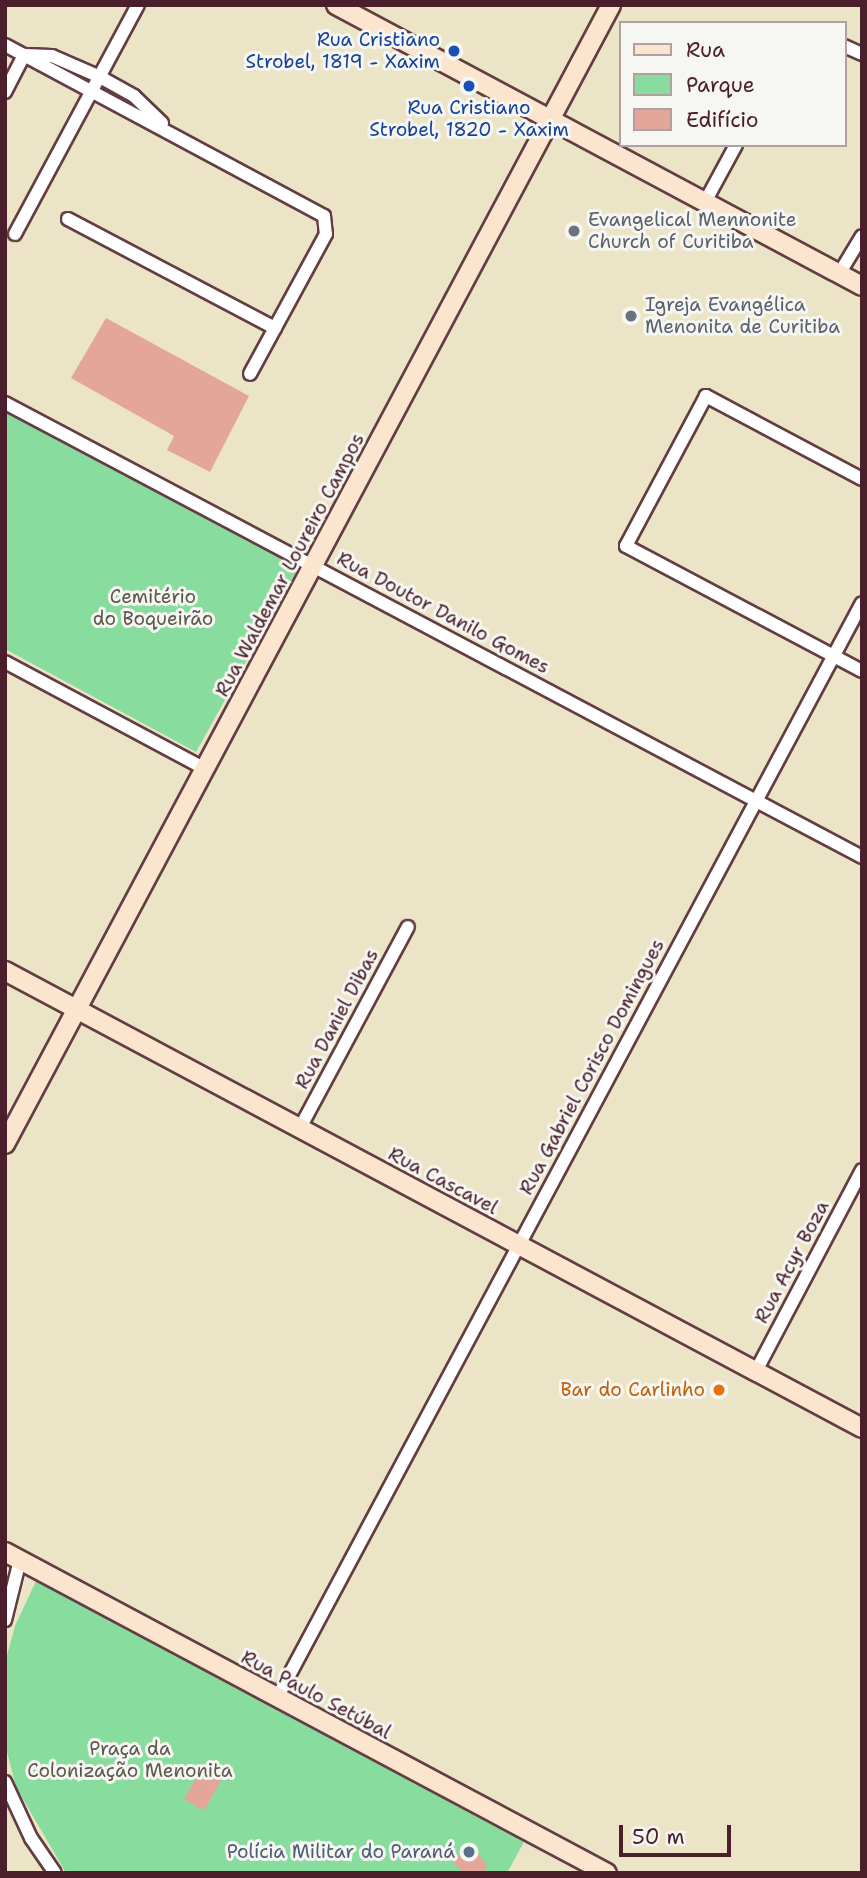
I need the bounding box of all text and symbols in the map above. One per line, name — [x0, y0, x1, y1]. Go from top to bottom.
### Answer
legend — [618, 21, 846, 147]
place label: Rua Cristiano Strobel, 1819 - Xaxim — [245, 29, 440, 73]
text: Rua — [686, 36, 725, 64]
marker: Rua Cristiano Strobel, 1819 - Xaxim — [446, 43, 462, 59]
text: Parque — [686, 71, 755, 99]
marker: Rua Cristiano Strobel, 1820 - Xaxim — [461, 78, 477, 94]
place label: Rua Cristiano Strobel, 1820 - Xaxim — [369, 97, 569, 141]
text: Edifício — [686, 106, 758, 134]
place label: Evangelical Mennonite Church of Curitiba — [588, 209, 797, 253]
marker: Evangelical Mennonite Church of Curitiba — [566, 223, 582, 239]
place label: Igreja Evangélica Menonita de Curitiba — [645, 294, 840, 338]
marker: Igreja Evangélica Menonita de Curitiba — [623, 308, 639, 324]
street label: Rua Waldemar Loureiro Campos — [211, 429, 369, 701]
street label: Rua Doutor Danilo Gomes — [333, 547, 553, 679]
park label: Cemitério do Boqueirão — [93, 586, 213, 630]
street label: Rua Gabriel Corisco Domingues — [515, 935, 669, 1199]
street label: Rua Daniel Dibas — [291, 945, 383, 1093]
street label: Rua Cascavel — [384, 1143, 502, 1219]
street label: Rua Acyr Boza — [750, 1197, 834, 1327]
place label: Bar do Carlinho — [560, 1379, 705, 1401]
marker: Bar do Carlinho — [711, 1382, 727, 1398]
street label: Rua Paulo Setúbal — [237, 1646, 395, 1744]
park label: Praça da Colonização Menonita — [27, 1738, 233, 1782]
scale bar — [622, 1812, 734, 1856]
text: 50 m — [632, 1823, 685, 1851]
place label: Polícia Militar do Paraná — [227, 1841, 455, 1863]
marker: Polícia Militar do Paraná — [461, 1844, 477, 1860]

